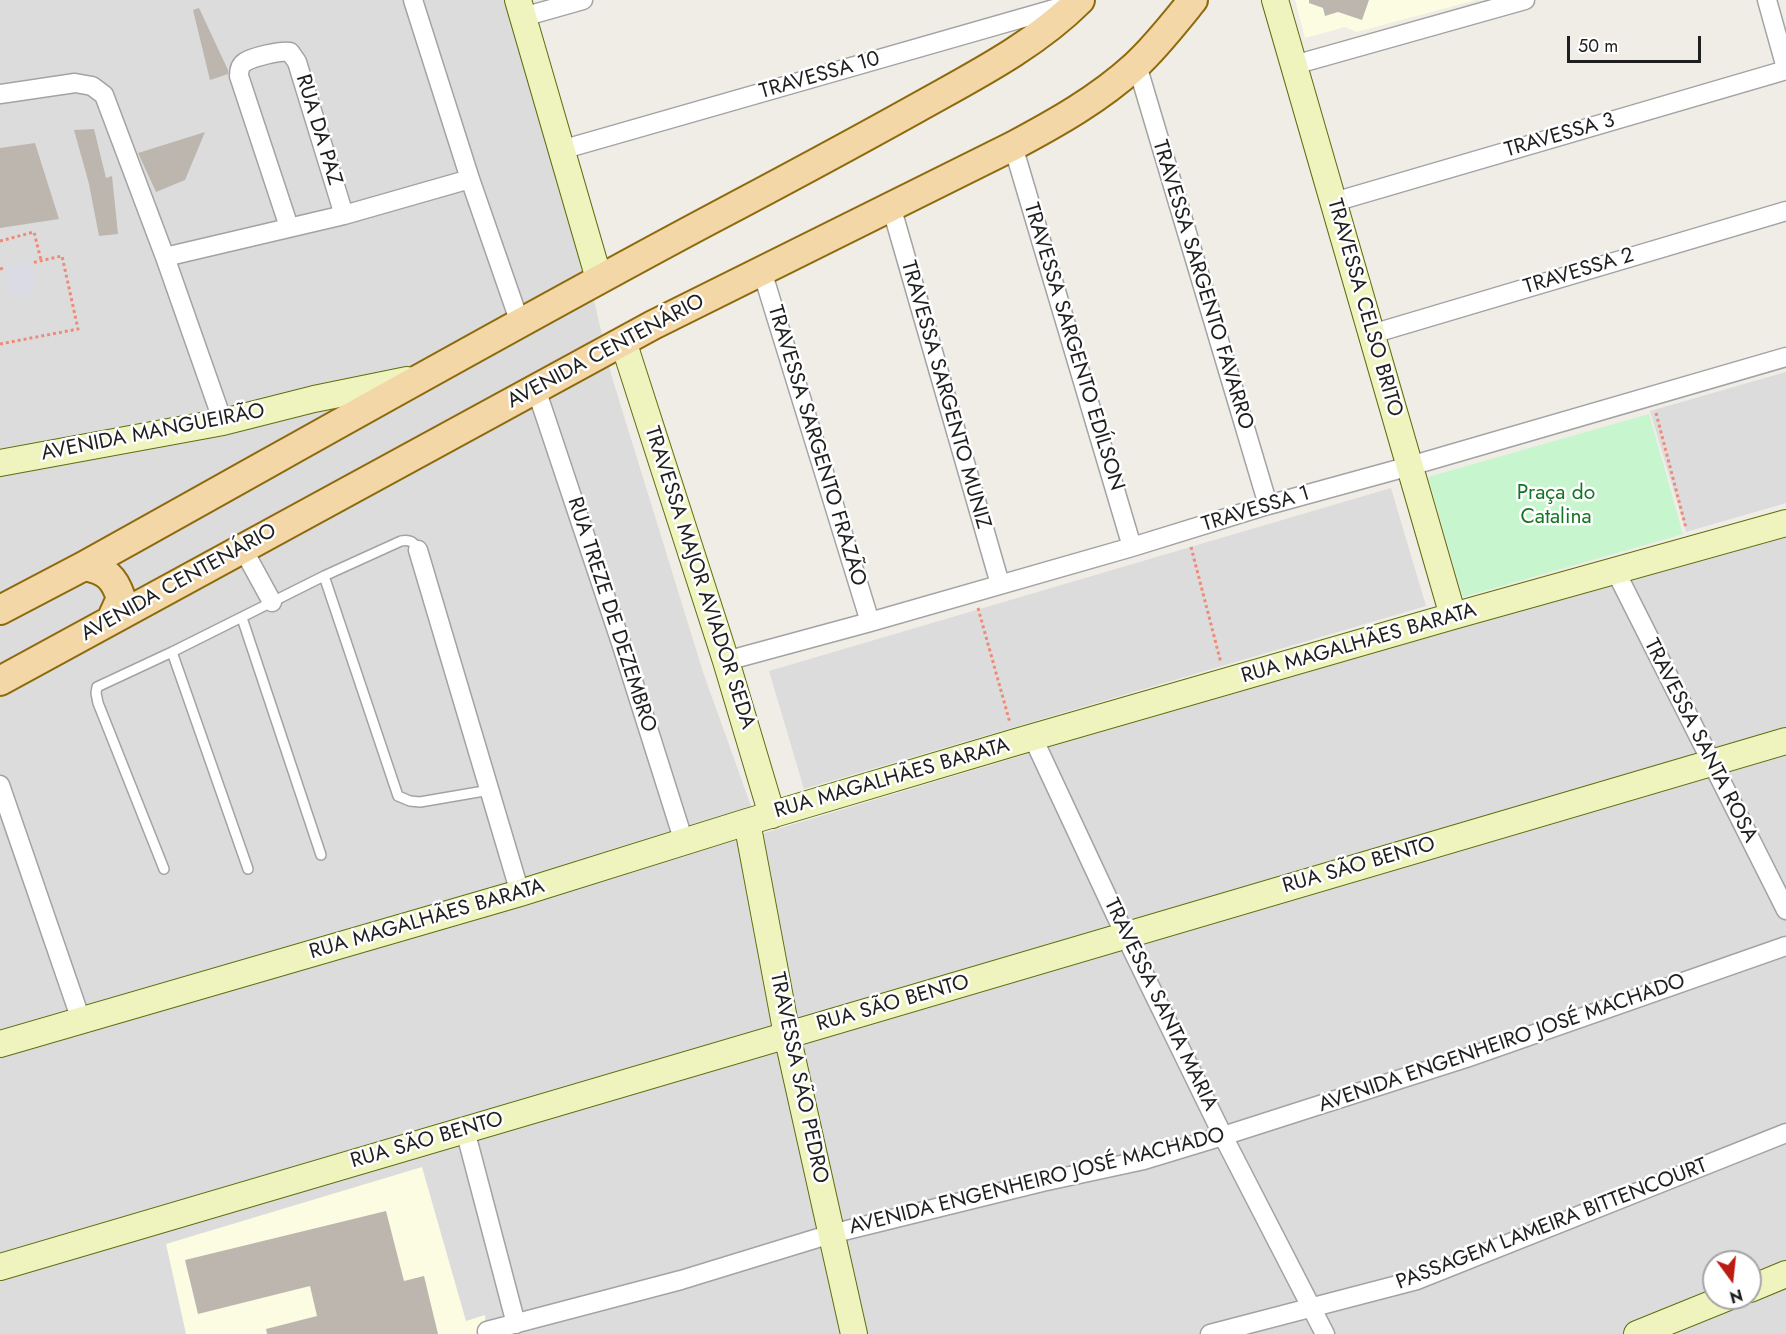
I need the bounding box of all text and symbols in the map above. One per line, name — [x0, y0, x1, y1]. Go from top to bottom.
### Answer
scale bar — [1570, 24, 1704, 62]
text: 50 m — [1578, 33, 1618, 59]
street label: TRAVESSA 10 — [757, 47, 883, 105]
street label: RUA DA PAZ — [289, 72, 347, 188]
street label: TRAVESSA 3 — [1502, 108, 1618, 164]
street label: TRAVESSA SARGENTO FAVARRO — [1146, 137, 1258, 433]
street label: TRAVESSA CELSO BRITO — [1321, 196, 1407, 420]
street label: TRAVESSA SARGENTO EDÍLSON — [1017, 200, 1129, 494]
street label: TRAVESSA 2 — [1521, 243, 1637, 301]
street label: TRAVESSA SARGENTO MUNIZ — [895, 258, 995, 532]
street label: AVENIDA CENTENÁRIO — [503, 289, 709, 415]
street label: TRAVESSA SARGENTO FRAZÃO — [761, 303, 871, 589]
street label: AVENIDA MANGUEIRÃO — [39, 399, 267, 467]
street label: TRAVESSA MAJOR AVIADOR SEDA — [638, 424, 760, 732]
park label: Praça do Catalina — [1517, 481, 1595, 531]
street label: TRAVESSA 1 — [1199, 482, 1313, 538]
street label: RUA TREZE DE DEZEMBRO — [561, 494, 661, 736]
street label: AVENIDA CENTENÁRIO — [77, 519, 281, 647]
street label: RUA MAGALHÃES BARATA — [1239, 598, 1479, 690]
street label: TRAVESSA SANTA ROSA — [1638, 635, 1762, 847]
street label: RUA MAGALHÃES BARATA — [772, 733, 1012, 825]
street label: RUA SÃO BENTO — [1280, 832, 1438, 900]
street label: RUA MAGALHÃES BARATA — [307, 874, 547, 966]
street label: TRAVESSA SANTA MARIA — [1098, 895, 1222, 1115]
street label: AVENIDA ENGENHEIRO JOSÉ MACHADO — [1315, 969, 1689, 1119]
street label: TRAVESSA SÃO PEDRO — [763, 970, 833, 1186]
street label: RUA SÃO BENTO — [814, 970, 972, 1038]
street label: RUA SÃO BENTO — [348, 1107, 506, 1175]
street label: AVENIDA ENGENHEIRO JOSÉ MACHADO — [847, 1123, 1227, 1241]
street label: PASSAGEM LAMEIRA BITTENCOURT — [1393, 1154, 1711, 1296]
north arrow — [1702, 1250, 1762, 1310]
text: N — [1727, 1283, 1745, 1309]

